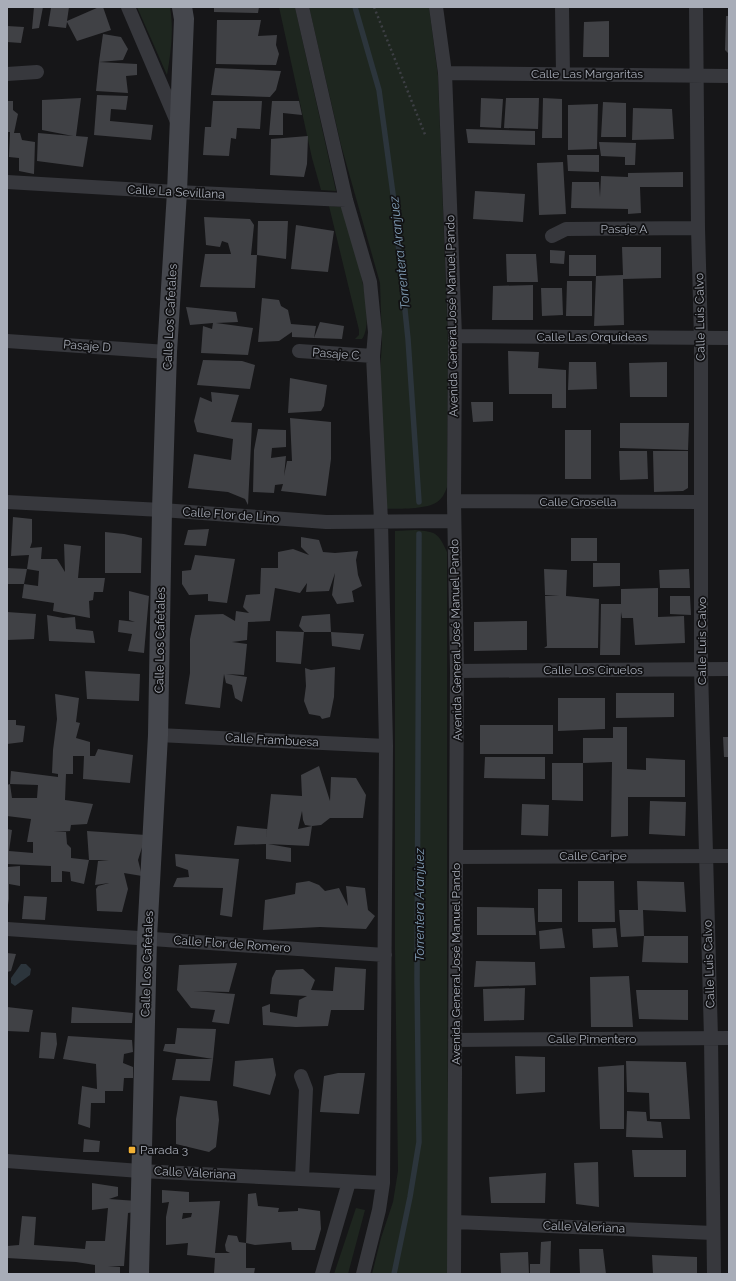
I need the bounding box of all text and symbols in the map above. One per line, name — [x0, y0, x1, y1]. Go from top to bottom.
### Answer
street label: Calle Las Margaritas — [531, 67, 643, 81]
street label: Calle La Sevillana — [127, 182, 225, 202]
water label: Torrentera Aranjuez — [386, 195, 413, 310]
street label: Avenida General José Manuel Pando — [443, 215, 461, 417]
street label: Pasaje A — [601, 222, 647, 236]
street label: Calle Los Cafetales — [160, 263, 180, 370]
street label: Calle Luis Calvo — [692, 273, 708, 361]
street label: Calle Las Orquídeas — [537, 330, 648, 344]
street label: Pasaje D — [63, 337, 112, 355]
street label: Pasaje C — [312, 345, 360, 363]
street label: Calle Grosella — [539, 495, 617, 509]
street label: Calle Flor de Lino — [182, 505, 280, 525]
street label: Avenida General José Manuel Pando — [447, 539, 465, 741]
street label: Calle Los Cafetales — [152, 586, 168, 693]
street label: Calle Luis Calvo — [695, 597, 709, 685]
street label: Calle Los Ciruelos — [543, 663, 643, 677]
street label: Calle Frambuesa — [225, 731, 319, 749]
water label: Torrentera Aranjuez — [412, 847, 427, 962]
street label: Calle Caripe — [559, 849, 627, 863]
street label: Avenida General José Manuel Pando — [449, 863, 463, 1065]
street label: Calle Los Cafetales — [138, 910, 156, 1017]
street label: Calle Luis Calvo — [700, 920, 718, 1008]
street label: Calle Flor de Romero — [173, 933, 291, 955]
street label: Calle Pimentero — [548, 1032, 636, 1046]
place label: Parada 3 — [140, 1143, 188, 1157]
marker: Parada 3 — [127, 1145, 137, 1155]
street label: Calle Valeriana — [154, 1164, 236, 1182]
street label: Calle Valeriana — [543, 1219, 625, 1235]

